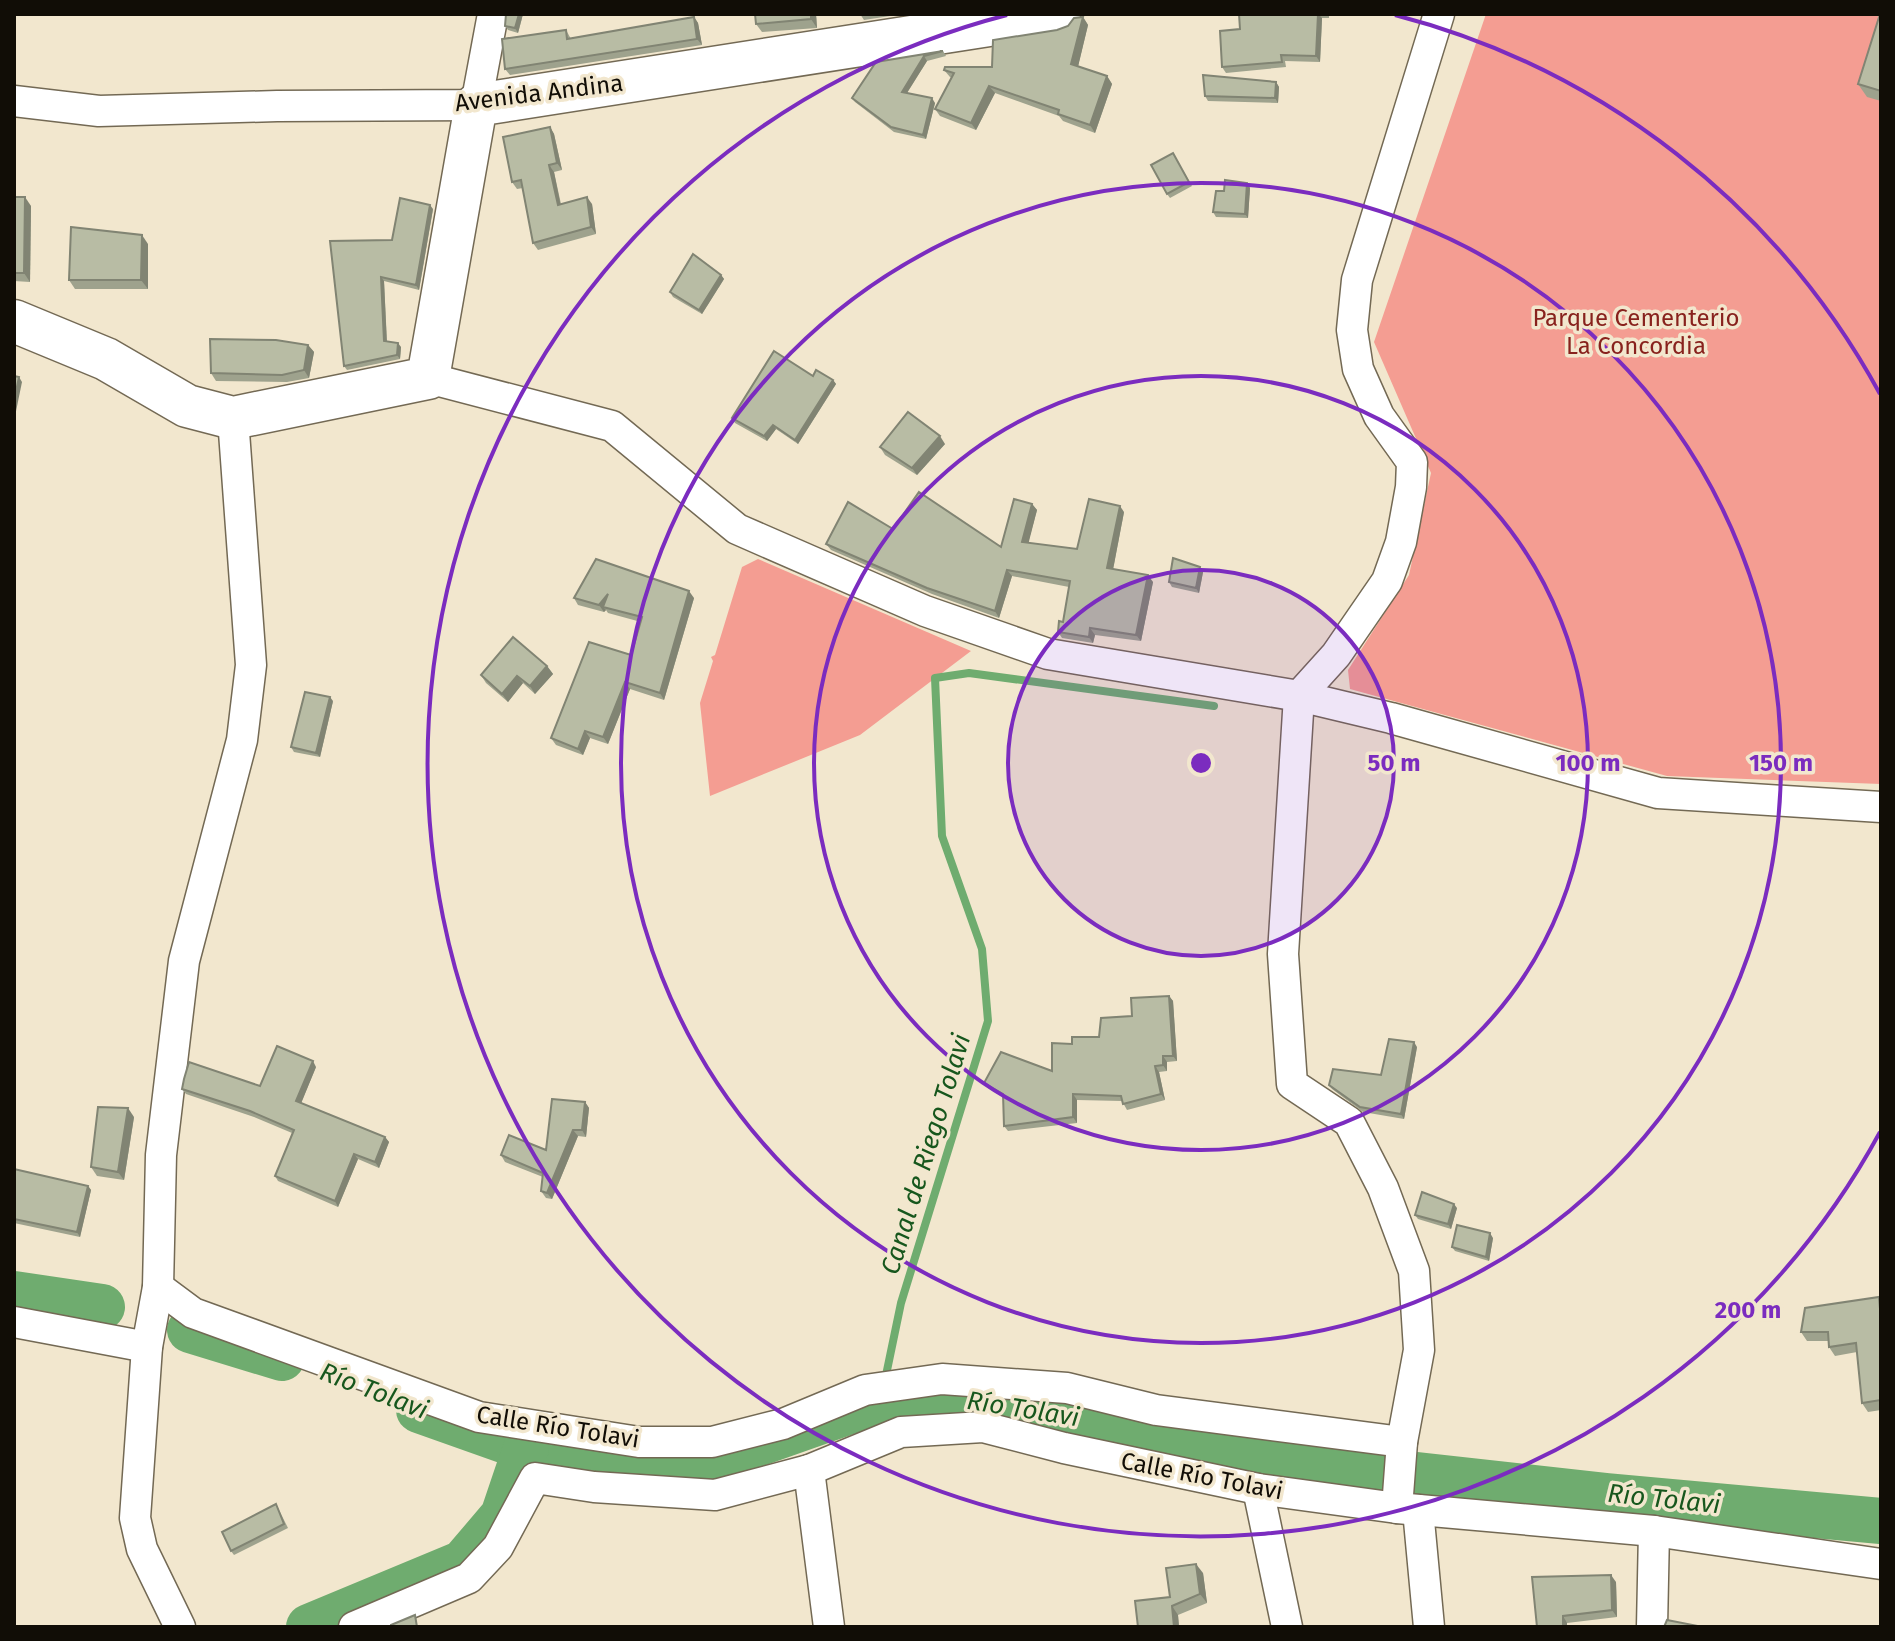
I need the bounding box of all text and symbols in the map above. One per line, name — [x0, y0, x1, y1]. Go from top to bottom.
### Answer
street label: Avenida Andina — [453, 69, 625, 117]
park label: Parque Cementerio La Concordia — [1532, 304, 1740, 360]
centre of rings — [1187, 749, 1215, 777]
text: 50 m — [1368, 749, 1420, 777]
text: 100 m — [1555, 749, 1621, 777]
text: 150 m — [1749, 749, 1813, 777]
water label: Canal de Riego Tolavi — [875, 1030, 977, 1278]
text: 200 m — [1715, 1296, 1781, 1324]
water label: Río Tolavi — [316, 1356, 432, 1426]
water label: Río Tolavi — [965, 1385, 1081, 1433]
street label: Calle Río Tolavi — [475, 1400, 641, 1454]
street label: Calle Río Tolavi — [1119, 1447, 1285, 1505]
water label: Río Tolavi — [1606, 1478, 1722, 1520]

